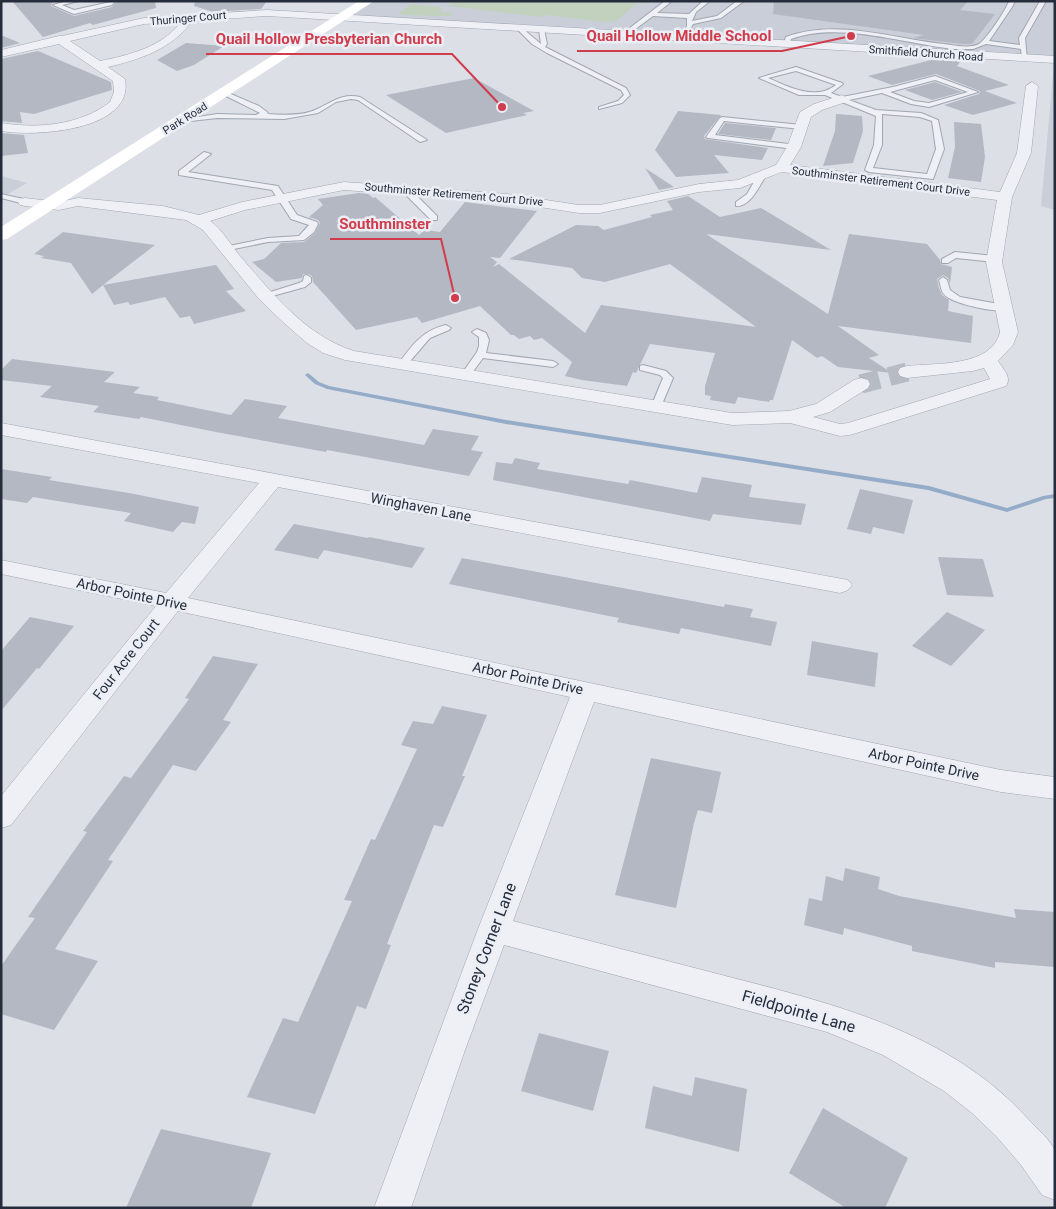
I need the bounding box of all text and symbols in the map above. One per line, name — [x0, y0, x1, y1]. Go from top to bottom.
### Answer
street label: Thuringer Court — [149, 9, 227, 28]
callout: Quail Hollow Middle School — [577, 21, 782, 51]
callout: Quail Hollow Presbyterian Church — [206, 24, 452, 54]
text: Quail Hollow Middle School — [587, 27, 771, 45]
text: Quail Hollow Presbyterian Church — [216, 30, 442, 48]
street label: Smithfield Church Road — [868, 43, 984, 64]
street label: Park Road — [161, 100, 210, 137]
street label: Southminster Retirement Court Drive — [791, 164, 971, 199]
street label: Southminster Retirement Court Drive — [364, 180, 544, 209]
callout: Southminster — [330, 209, 441, 239]
text: Southminster — [339, 215, 431, 233]
street label: Winghaven Lane — [369, 489, 473, 525]
street label: Arbor Pointe Drive — [75, 574, 189, 614]
street label: Four Acre Court — [90, 615, 163, 703]
street label: Arbor Pointe Drive — [471, 658, 585, 698]
street label: Arbor Pointe Drive — [867, 744, 981, 784]
street label: Stoney Corner Lane — [453, 880, 520, 1016]
street label: Fieldpointe Lane — [740, 986, 858, 1037]

